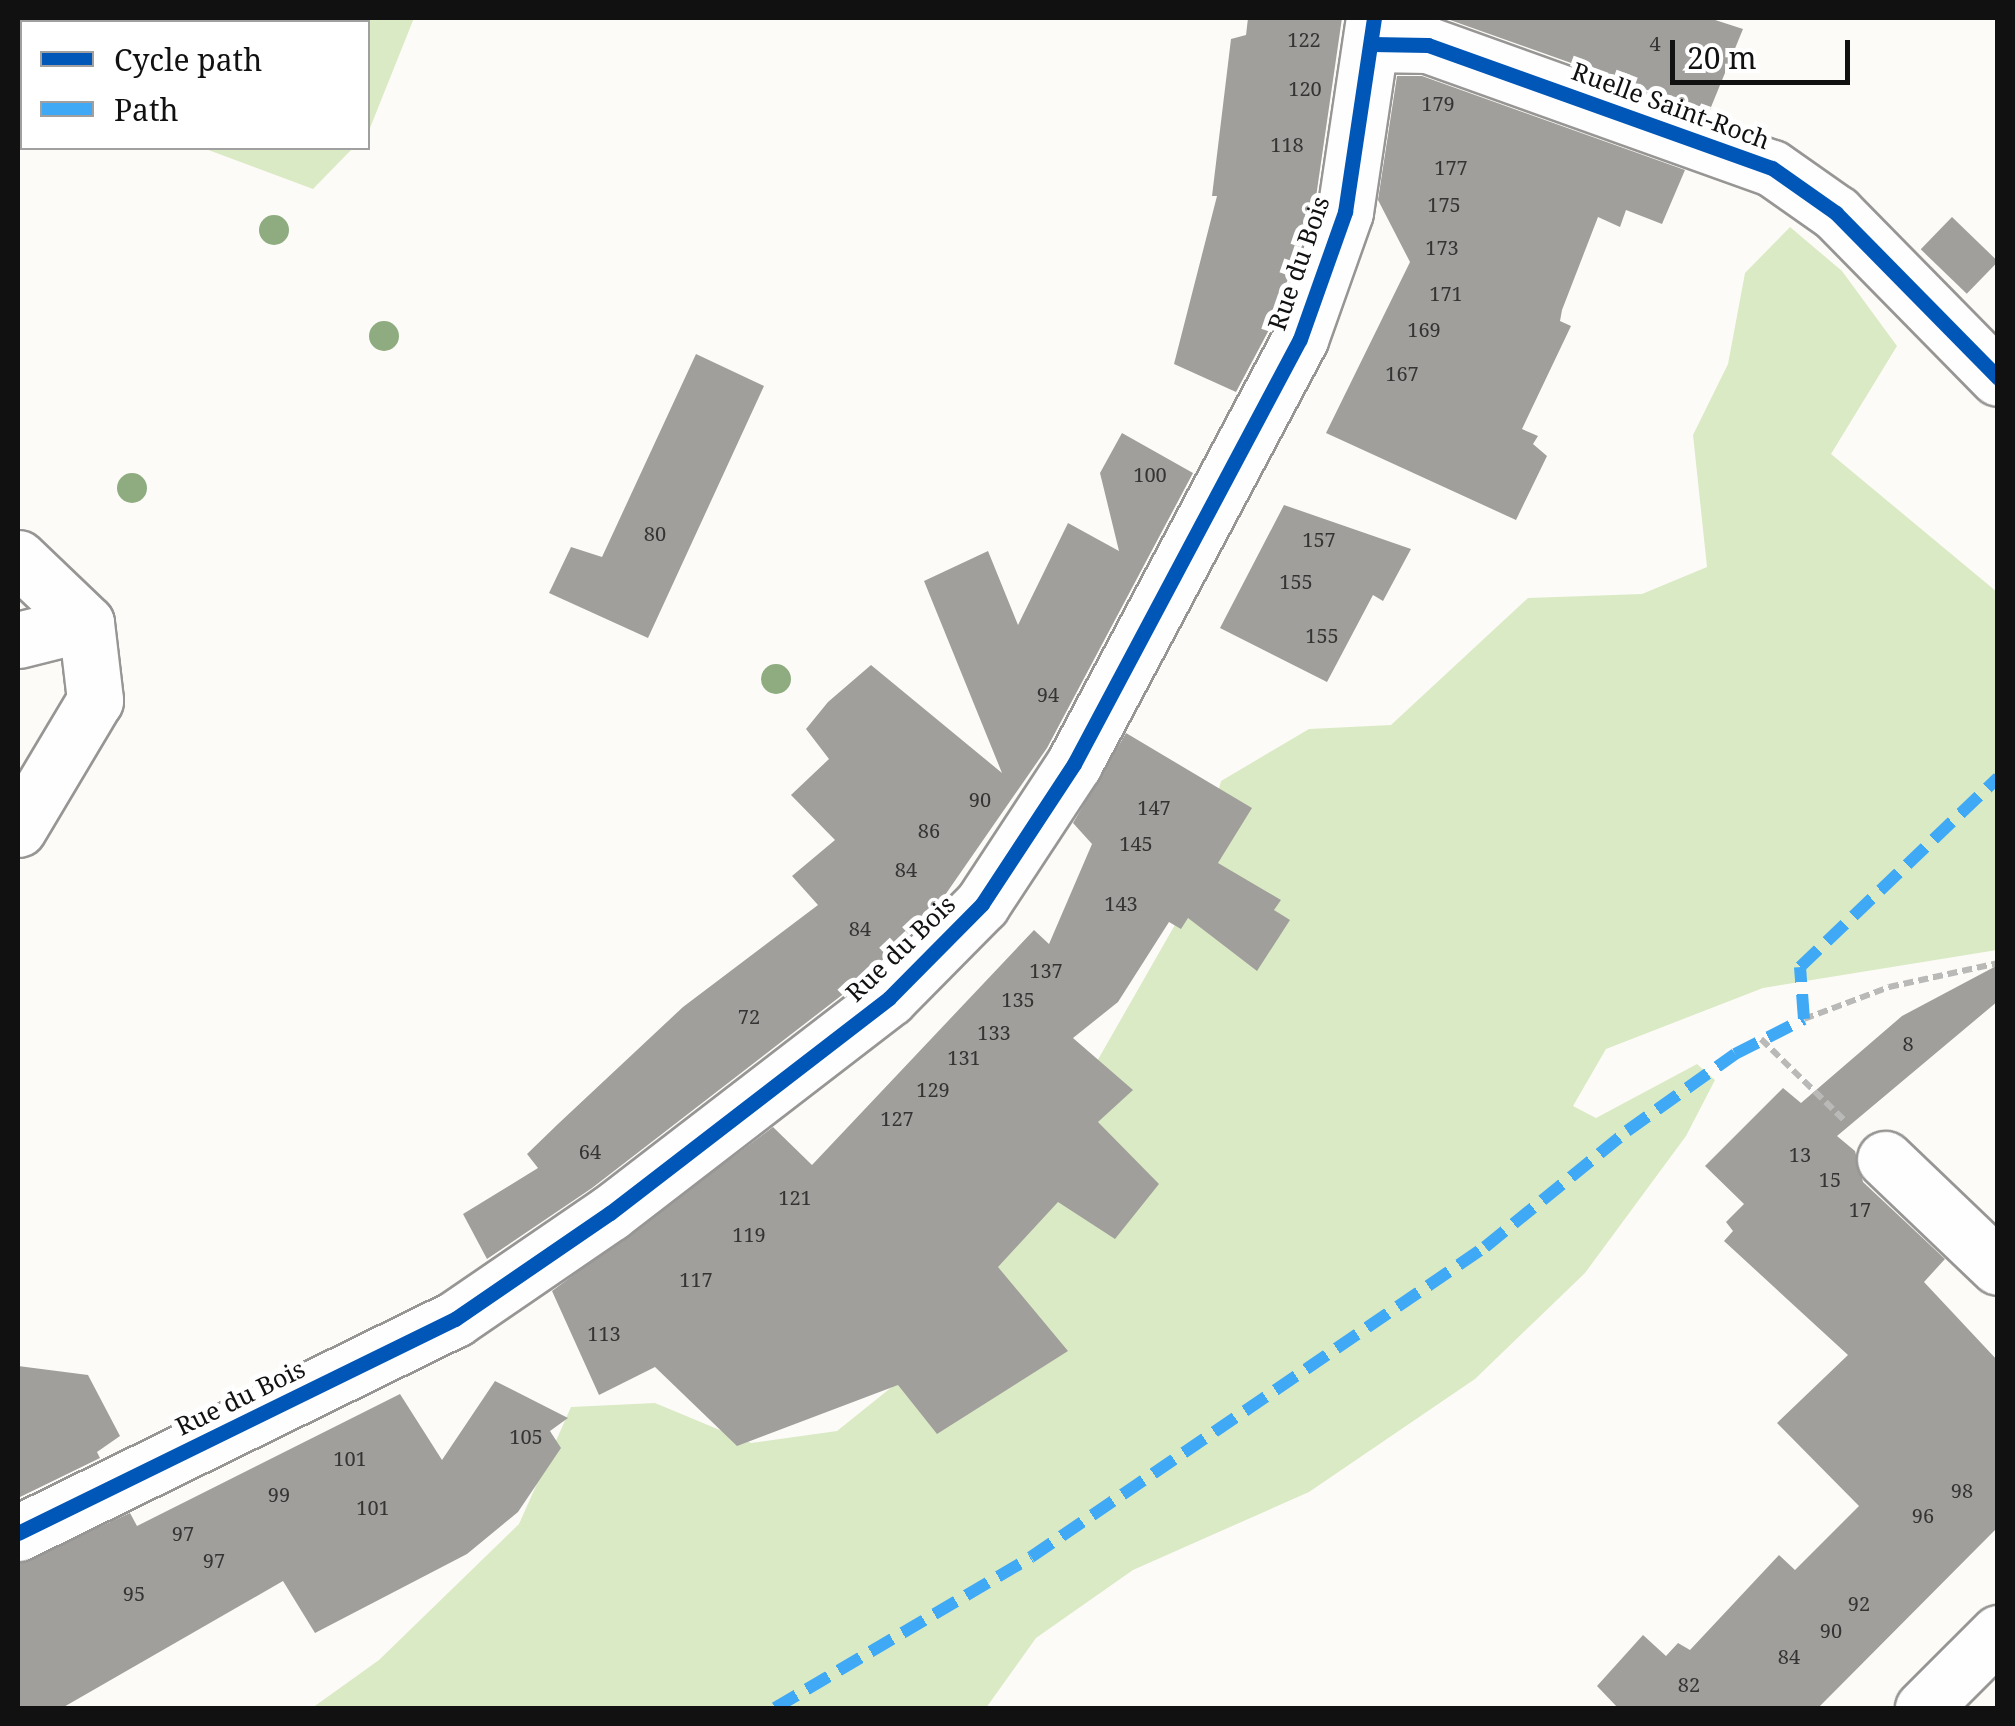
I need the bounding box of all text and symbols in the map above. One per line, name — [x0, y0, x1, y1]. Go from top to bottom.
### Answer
legend — [20, 20, 370, 150]
scale bar — [1675, 20, 1855, 82]
house number: 122 — [1287, 27, 1321, 51]
house number: 4 — [1649, 31, 1661, 55]
text: 20 m — [1687, 37, 1757, 78]
text: Cycle path — [114, 39, 262, 80]
street label: Ruelle Saint-Roch — [1568, 55, 1774, 155]
house number: 120 — [1288, 76, 1322, 100]
text: Path — [114, 89, 179, 130]
house number: 179 — [1421, 91, 1455, 115]
house number: 118 — [1270, 132, 1304, 156]
house number: 177 — [1434, 155, 1468, 179]
street label: Rue du Bois — [1261, 192, 1335, 334]
house number: 175 — [1427, 192, 1461, 216]
house number: 173 — [1425, 235, 1459, 259]
house number: 171 — [1429, 281, 1463, 305]
house number: 169 — [1407, 317, 1441, 341]
house number: 167 — [1385, 361, 1419, 385]
house number: 100 — [1133, 462, 1167, 486]
house number: 80 — [644, 521, 666, 545]
house number: 157 — [1302, 527, 1336, 551]
house number: 155 — [1279, 569, 1313, 593]
house number: 155 — [1305, 623, 1339, 647]
house number: 94 — [1037, 682, 1059, 706]
house number: 90 — [969, 787, 991, 811]
house number: 147 — [1137, 795, 1171, 819]
house number: 86 — [918, 818, 940, 842]
house number: 145 — [1119, 831, 1153, 855]
house number: 84 — [895, 857, 917, 881]
street label: Rue du Bois — [839, 889, 961, 1007]
house number: 143 — [1104, 891, 1138, 915]
house number: 84 — [849, 916, 871, 940]
house number: 137 — [1029, 958, 1063, 982]
house number: 135 — [1001, 987, 1035, 1011]
house number: 72 — [738, 1004, 760, 1028]
house number: 133 — [977, 1020, 1011, 1044]
house number: 8 — [1902, 1031, 1914, 1055]
house number: 131 — [947, 1045, 981, 1069]
house number: 129 — [916, 1077, 950, 1101]
house number: 127 — [880, 1106, 914, 1130]
house number: 64 — [579, 1139, 601, 1163]
house number: 13 — [1789, 1142, 1811, 1166]
house number: 15 — [1819, 1167, 1841, 1191]
house number: 121 — [778, 1185, 812, 1209]
house number: 17 — [1849, 1197, 1871, 1221]
house number: 119 — [732, 1222, 766, 1246]
house number: 117 — [679, 1267, 713, 1291]
house number: 113 — [587, 1321, 621, 1345]
street label: Rue du Bois — [171, 1353, 309, 1441]
house number: 105 — [509, 1424, 543, 1448]
house number: 101 — [333, 1446, 367, 1470]
house number: 98 — [1951, 1478, 1973, 1502]
house number: 99 — [268, 1482, 290, 1506]
house number: 101 — [356, 1495, 390, 1519]
house number: 96 — [1912, 1503, 1934, 1527]
house number: 97 — [172, 1521, 194, 1545]
house number: 97 — [203, 1548, 225, 1572]
house number: 95 — [123, 1581, 145, 1605]
house number: 92 — [1848, 1591, 1870, 1615]
house number: 90 — [1820, 1618, 1842, 1642]
house number: 84 — [1778, 1644, 1800, 1668]
house number: 82 — [1678, 1672, 1700, 1696]

